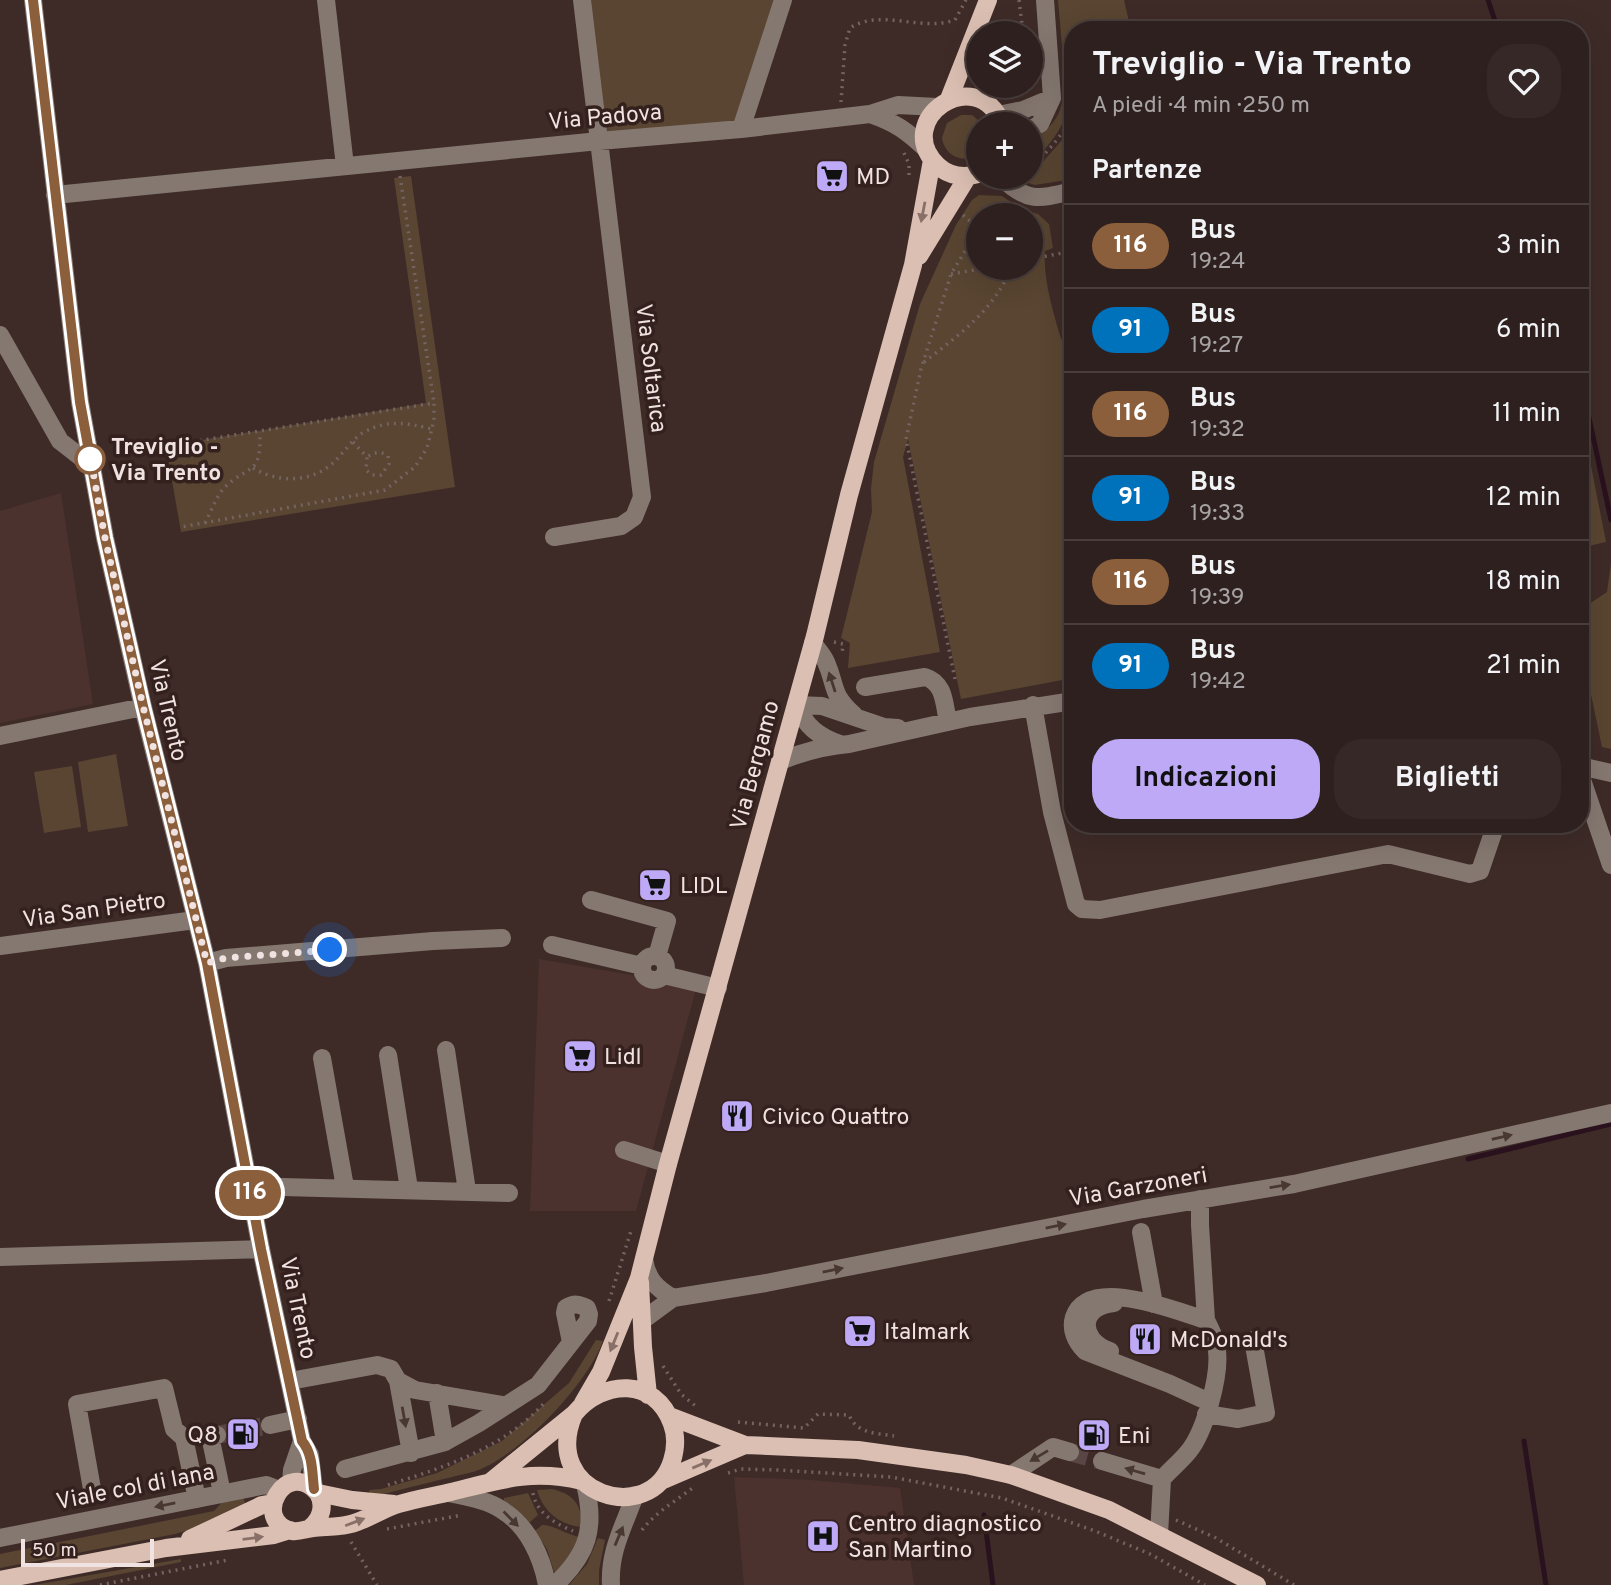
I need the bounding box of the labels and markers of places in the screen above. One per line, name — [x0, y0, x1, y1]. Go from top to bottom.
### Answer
supermarket icon: MD — [813, 157, 851, 195]
place label: MD — [856, 164, 890, 193]
place label: Treviglio - Via Trento — [111, 434, 221, 489]
marker: Treviglio - Via Trento — [75, 444, 105, 474]
supermarket icon: LIDL — [636, 866, 674, 904]
place label: LIDL — [680, 873, 728, 902]
supermarket icon: Lidl — [561, 1037, 599, 1075]
place label: Lidl — [604, 1044, 642, 1073]
restaurant icon: Civico Quattro — [718, 1097, 756, 1135]
place label: Civico Quattro — [762, 1104, 909, 1133]
supermarket icon: Italmark — [841, 1312, 879, 1350]
place label: Italmark — [884, 1319, 970, 1348]
restaurant icon: McDonald's — [1126, 1320, 1164, 1358]
place label: McDonald's — [1170, 1327, 1288, 1356]
fuel station icon: Q8 — [224, 1415, 262, 1453]
fuel station icon: Eni — [1075, 1416, 1113, 1454]
place label: Q8 — [187, 1422, 218, 1451]
place label: Eni — [1118, 1423, 1150, 1452]
place label: Centro diagnostico San Martino — [848, 1511, 1042, 1566]
hospital icon: Centro diagnostico San Martino — [804, 1517, 842, 1555]

